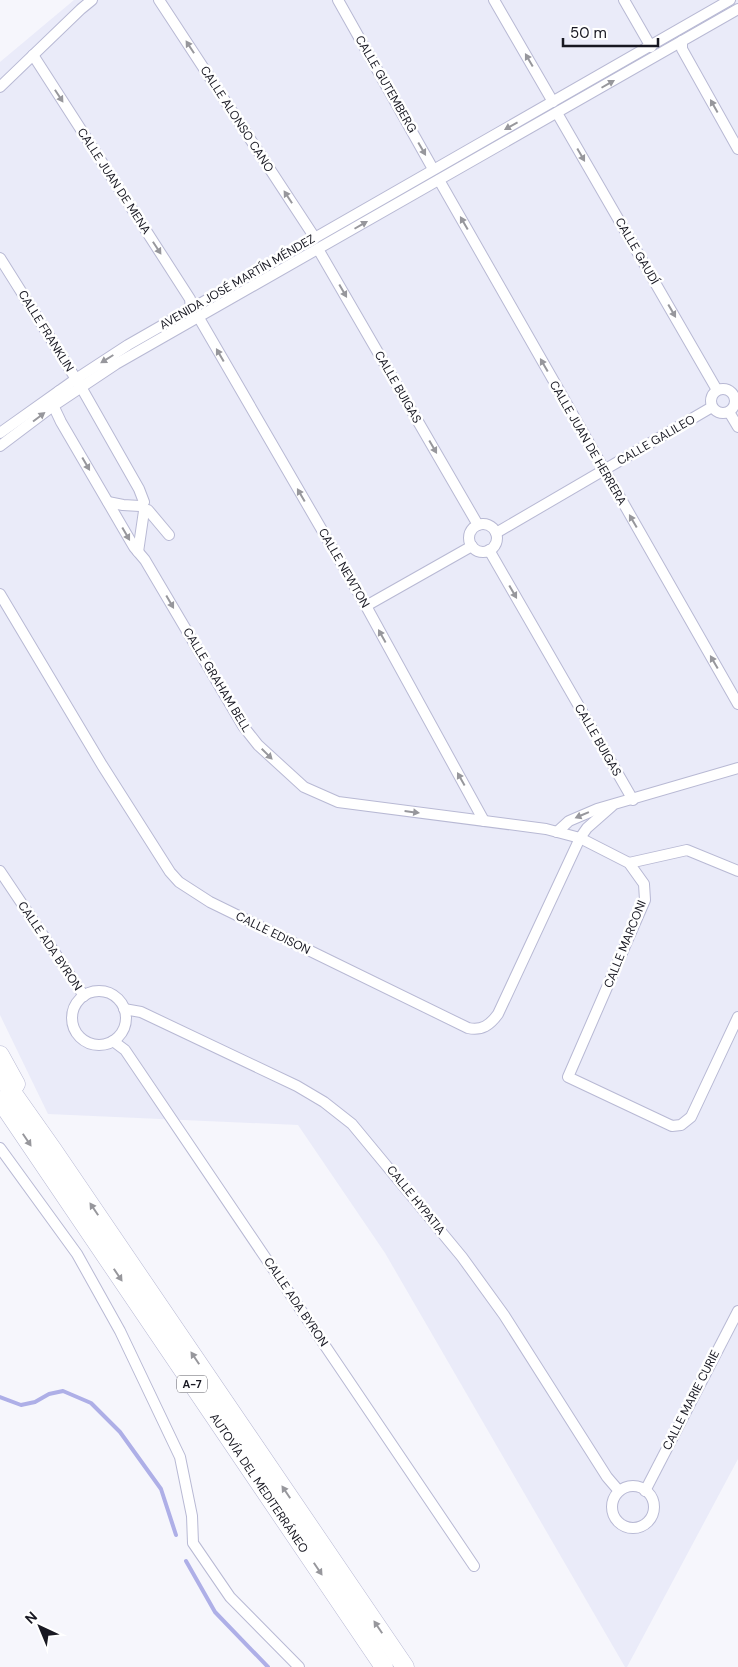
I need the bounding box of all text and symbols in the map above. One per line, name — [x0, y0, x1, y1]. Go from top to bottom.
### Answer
scale bar — [563, 15, 658, 47]
text: 50 m — [570, 23, 607, 43]
street label: CALLE GUTEMBERG — [352, 32, 420, 136]
one-way arrow — [185, 40, 194, 53]
one-way arrow — [524, 53, 533, 66]
street label: CALLE ALONSO CANO — [197, 63, 277, 175]
one-way arrow — [601, 80, 614, 89]
one-way arrow — [54, 90, 64, 103]
one-way arrow — [710, 100, 719, 113]
one-way arrow — [503, 122, 518, 130]
street label: CALLE JUAN DE MENA — [74, 125, 154, 237]
one-way arrow — [418, 142, 426, 156]
one-way arrow — [577, 148, 585, 163]
one-way arrow — [284, 190, 293, 204]
street label: CALLE GAUDÍ — [611, 215, 663, 287]
one-way arrow — [459, 217, 468, 230]
one-way arrow — [353, 221, 368, 229]
street label: AVENIDA JOSÉ MARTÍN MÉNDEZ — [156, 231, 318, 333]
one-way arrow — [152, 241, 161, 254]
one-way arrow — [338, 285, 347, 298]
street label: CALLE FRANKLIN — [15, 287, 77, 375]
one-way arrow — [667, 304, 676, 317]
one-way arrow — [216, 348, 225, 361]
street label: CALLE BUIGAS — [371, 348, 425, 426]
one-way arrow — [100, 354, 113, 363]
one-way arrow — [539, 358, 548, 371]
street label: CALLE JUAN DE HERRERA — [546, 378, 630, 508]
street label: CALLE GALILEO — [614, 411, 698, 469]
one-way arrow — [32, 412, 46, 422]
one-way arrow — [429, 440, 437, 455]
one-way arrow — [81, 457, 90, 470]
one-way arrow — [297, 489, 306, 502]
one-way arrow — [628, 515, 637, 528]
street label: CALLE NEWTON — [315, 525, 373, 611]
one-way arrow — [122, 528, 131, 541]
one-way arrow — [509, 586, 518, 599]
one-way arrow — [166, 595, 174, 610]
street label: CALLE GRAHAM BELL — [179, 625, 255, 735]
one-way arrow — [378, 629, 386, 644]
one-way arrow — [709, 655, 718, 669]
street label: CALLE BUIGAS — [571, 701, 625, 779]
one-way arrow — [260, 747, 272, 759]
one-way arrow — [457, 771, 465, 786]
one-way arrow — [405, 808, 421, 816]
one-way arrow — [575, 812, 590, 820]
street label: CALLE ADA BYRON — [14, 898, 86, 994]
street label: CALLE MARCONI — [600, 898, 650, 990]
street label: CALLE EDISON — [233, 908, 313, 958]
one-way arrow — [22, 1134, 32, 1147]
street label: CALLE HYPATIA — [383, 1162, 449, 1238]
one-way arrow — [89, 1203, 98, 1216]
street label: CALLE ADA BYRON — [260, 1254, 332, 1350]
one-way arrow — [114, 1268, 123, 1282]
street label: CALLE MARIE CURIE — [659, 1347, 723, 1453]
one-way arrow — [190, 1351, 200, 1365]
road number: A-7 — [177, 1376, 207, 1392]
street label: AUTOVÍA DEL MEDITERRÁNEO — [206, 1410, 312, 1556]
one-way arrow — [282, 1486, 291, 1499]
one-way arrow — [313, 1562, 322, 1576]
north arrow — [15, 1602, 65, 1652]
text: N — [21, 1608, 41, 1628]
one-way arrow — [373, 1620, 383, 1633]

